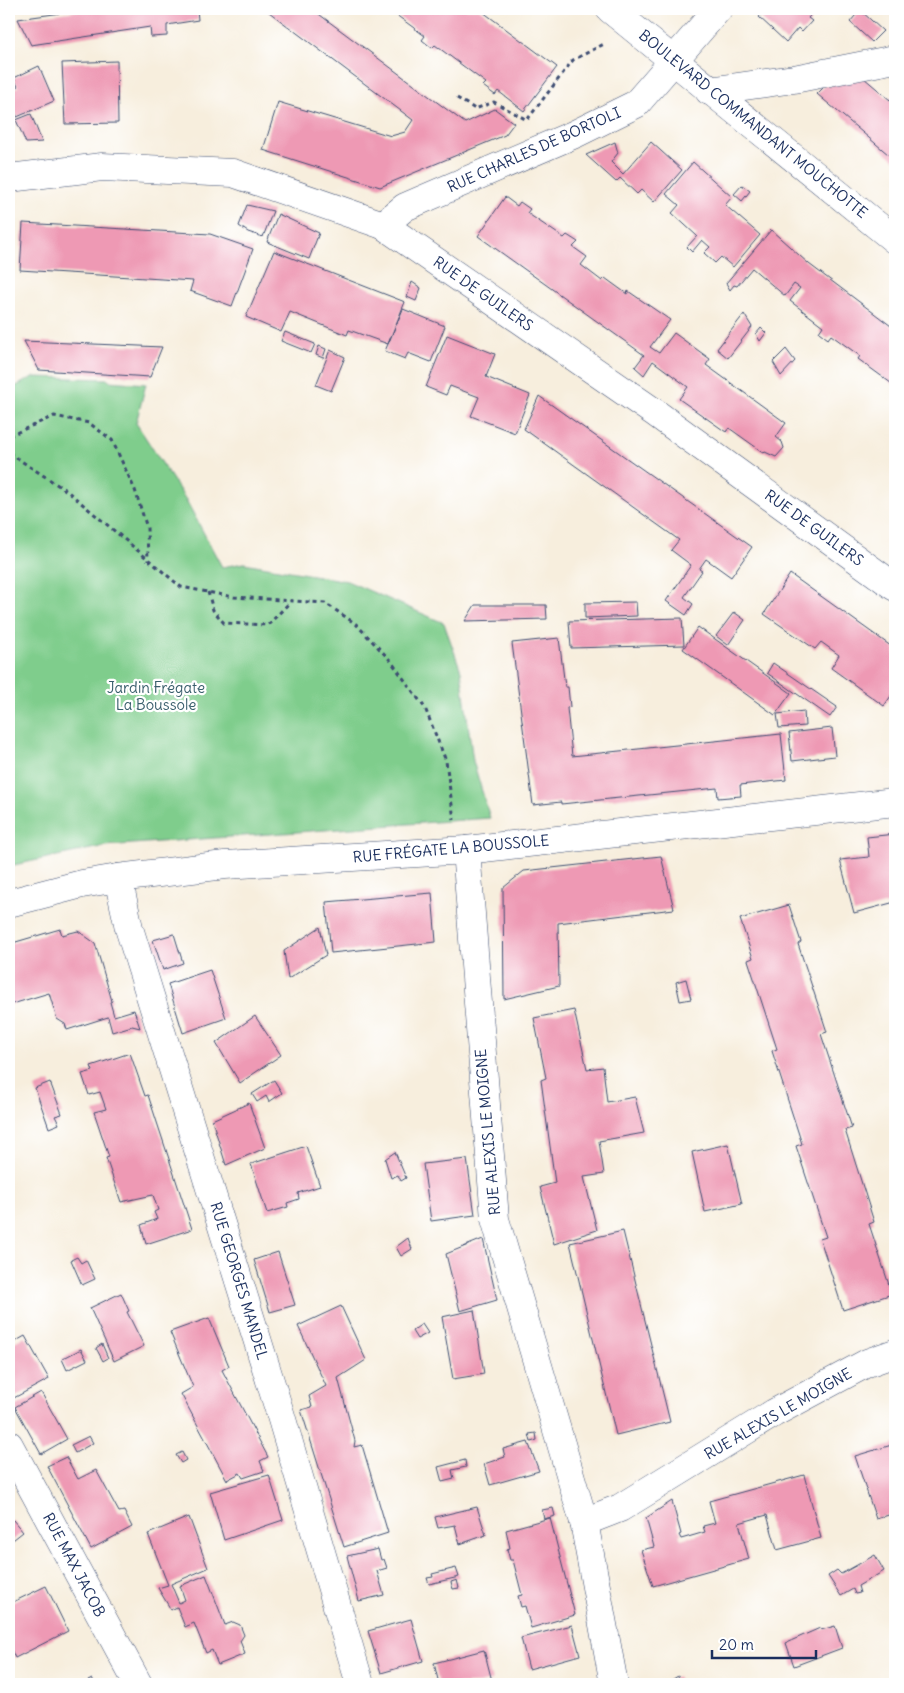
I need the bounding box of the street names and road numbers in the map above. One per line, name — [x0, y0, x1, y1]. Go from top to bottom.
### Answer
street label: BOULEVARD COMMANDANT MOUCHOTTE — [635, 25, 872, 222]
street label: RUE CHARLES DE BORTOLI — [444, 103, 624, 196]
street label: RUE DE GUILERS — [430, 252, 537, 335]
street label: RUE DE GUILERS — [761, 485, 867, 570]
street label: RUE FRÉGATE LA BOUSSOLE — [352, 830, 550, 867]
street label: RUE ALEXIS LE MOIGNE — [471, 1048, 504, 1216]
street label: RUE GEORGES MANDEL — [206, 1200, 273, 1362]
street label: RUE ALEXIS LE MOIGNE — [701, 1364, 855, 1464]
street label: RUE MAX JACOB — [39, 1509, 110, 1620]

